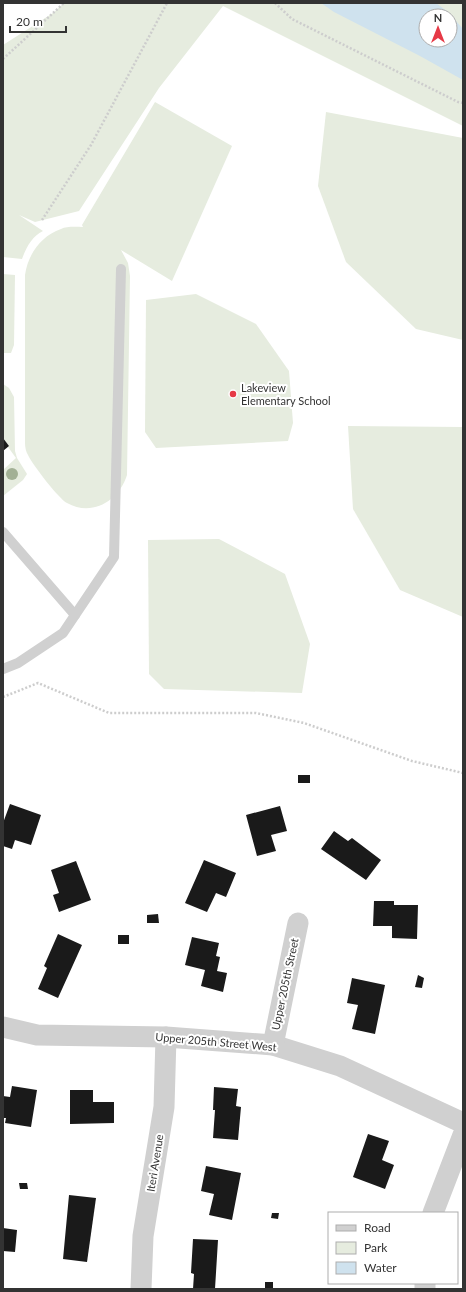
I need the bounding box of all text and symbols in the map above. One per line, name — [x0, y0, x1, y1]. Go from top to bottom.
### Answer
scale bar — [10, 8, 66, 34]
north arrow — [418, 8, 458, 48]
text: N — [434, 11, 442, 24]
text: 20 m — [16, 14, 43, 29]
place label: Lakeview Elementary School — [241, 381, 331, 407]
marker: Lakeview Elementary School — [228, 389, 238, 399]
street label: Upper 205th Street — [268, 937, 301, 1031]
street label: Upper 205th Street West — [155, 1030, 277, 1053]
street label: Iteri Avenue — [144, 1133, 166, 1193]
legend — [328, 1212, 458, 1284]
text: Road — [364, 1220, 391, 1235]
text: Park — [364, 1240, 388, 1255]
text: Water — [364, 1260, 397, 1275]

